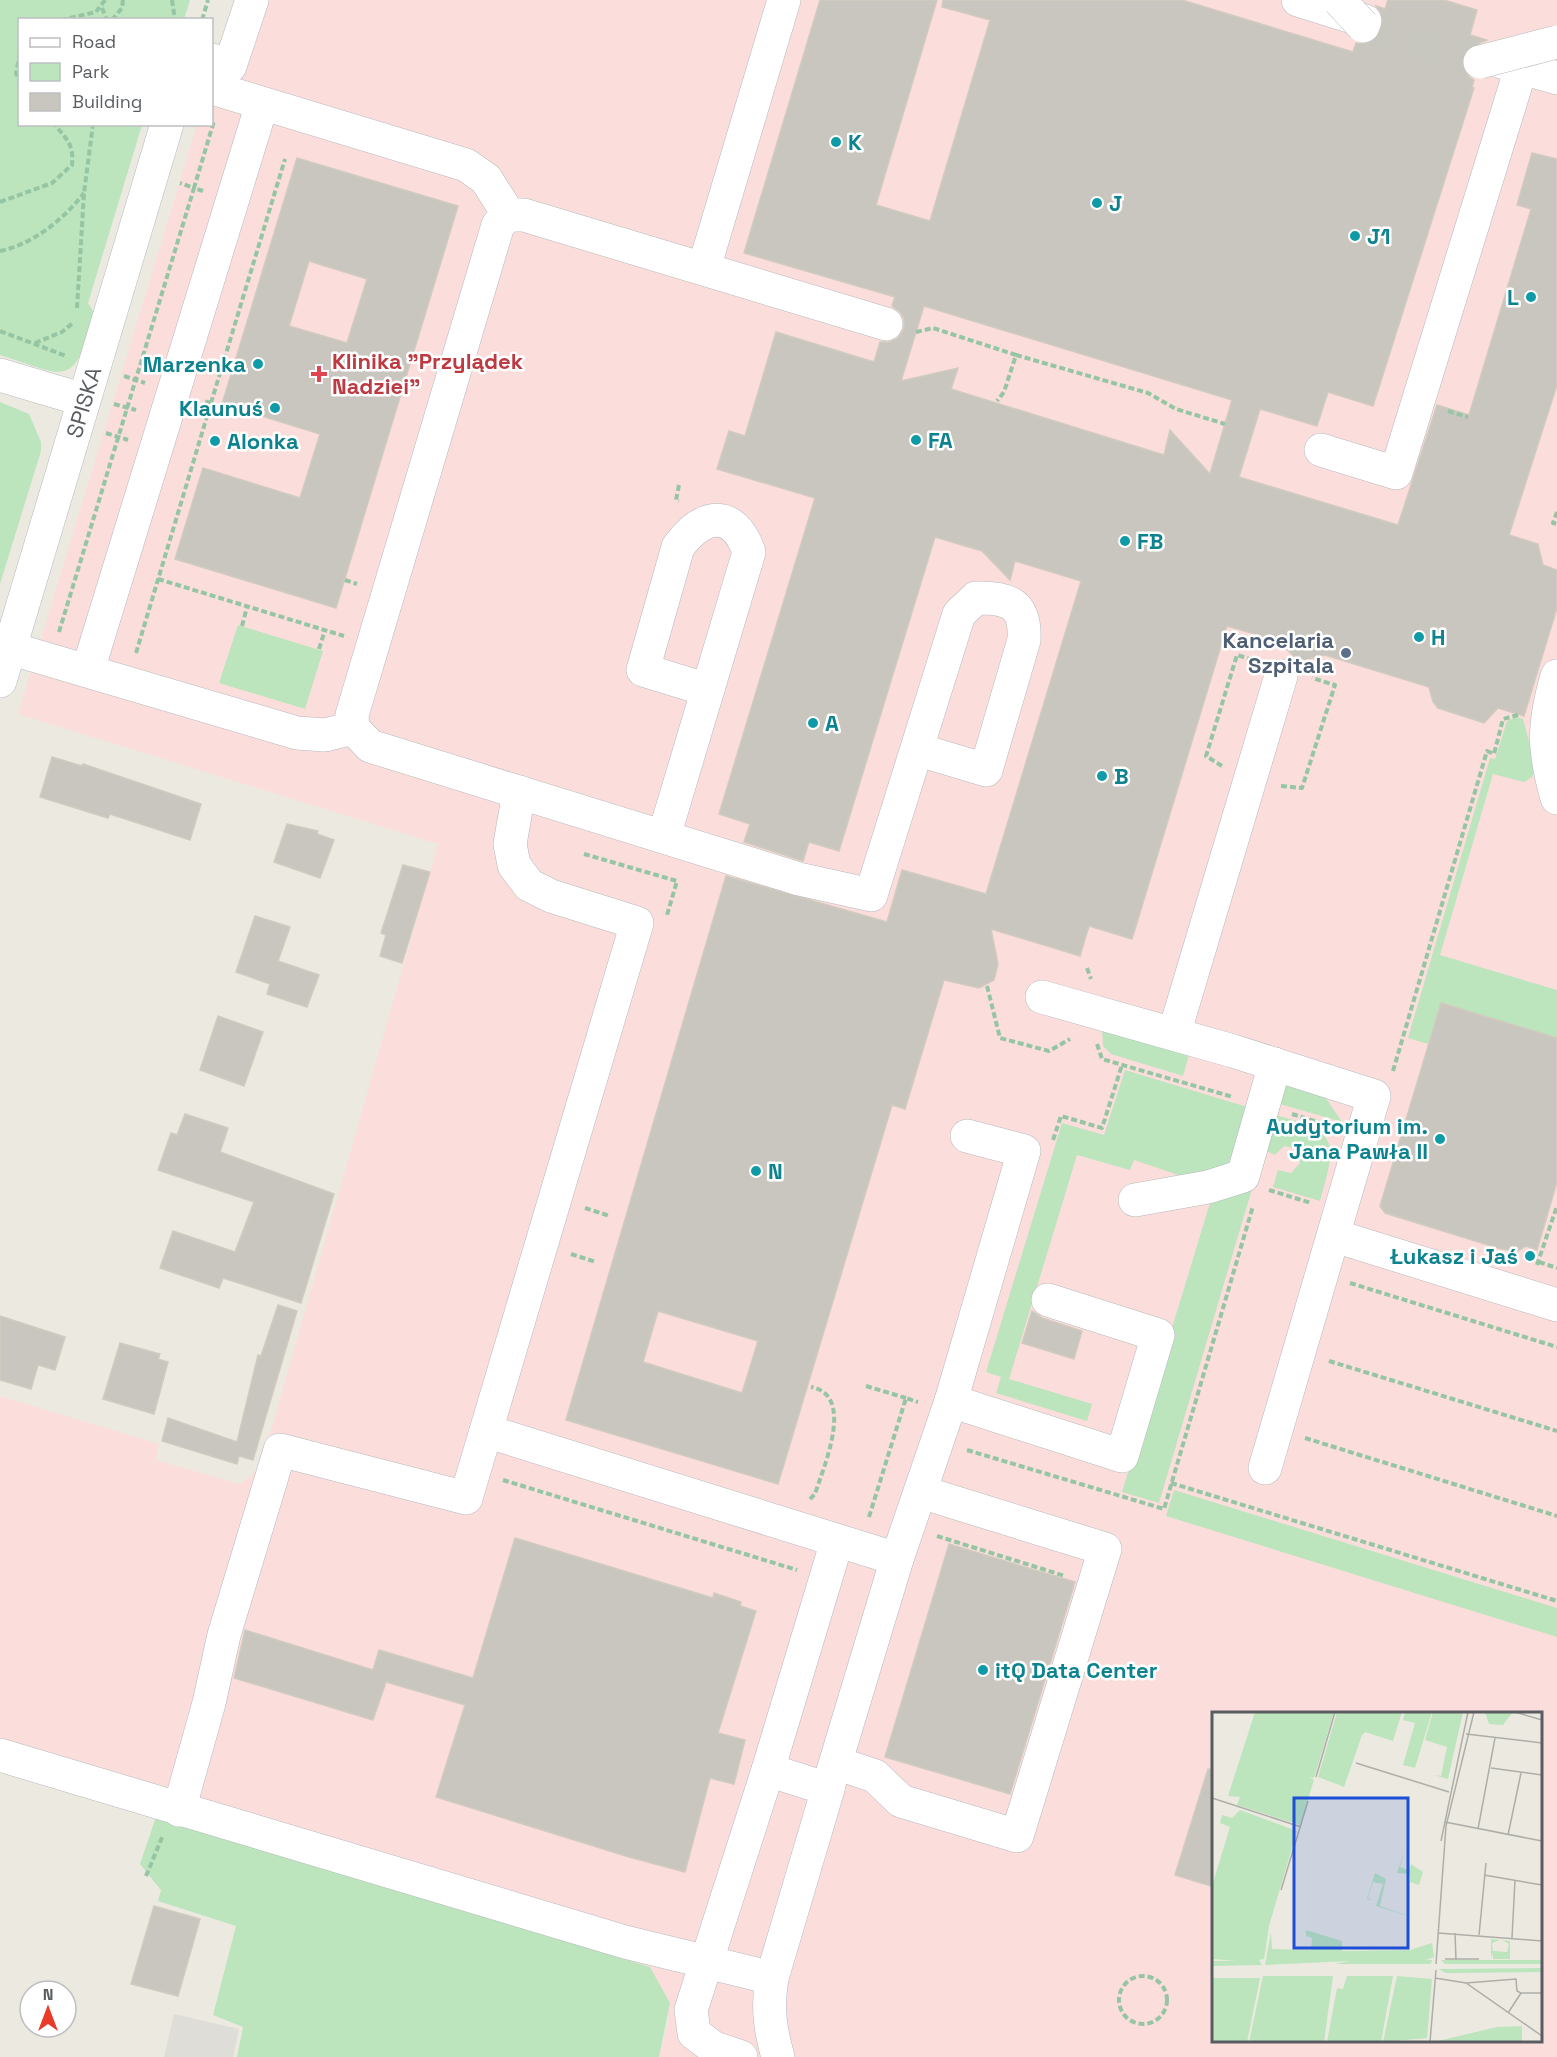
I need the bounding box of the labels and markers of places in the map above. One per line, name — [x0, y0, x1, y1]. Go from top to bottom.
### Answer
place label: K — [848, 128, 862, 156]
marker: K — [829, 135, 843, 149]
place label: J — [1109, 189, 1122, 217]
marker: J — [1090, 196, 1104, 210]
place label: J1 — [1367, 222, 1390, 250]
marker: J1 — [1348, 229, 1362, 243]
place label: L — [1507, 283, 1519, 311]
marker: L — [1524, 290, 1538, 304]
place label: Klinika "Przylądek Nadziei" — [332, 347, 524, 400]
place label: Marzenka — [143, 350, 246, 378]
marker: Marzenka — [251, 357, 265, 371]
marker: Klinika "Przylądek Nadziei" — [310, 365, 328, 383]
place label: Klaunuś — [179, 394, 263, 422]
marker: Klaunuś — [268, 401, 282, 415]
place label: FA — [928, 426, 953, 454]
place label: Alonka — [227, 427, 299, 455]
marker: FA — [909, 433, 923, 447]
marker: Alonka — [208, 434, 222, 448]
place label: FB — [1137, 527, 1163, 555]
marker: FB — [1118, 534, 1132, 548]
place label: H — [1431, 623, 1445, 651]
place label: Kancelaria Szpitala — [1223, 626, 1334, 679]
marker: H — [1412, 630, 1426, 644]
marker: Kancelaria Szpitala — [1339, 646, 1353, 660]
place label: A — [825, 709, 839, 737]
marker: A — [806, 716, 820, 730]
place label: B — [1114, 762, 1129, 790]
marker: B — [1095, 769, 1109, 783]
place label: Audytorium im. Jana Pawła II — [1266, 1112, 1428, 1165]
marker: Audytorium im. Jana Pawła II — [1433, 1132, 1447, 1146]
place label: N — [768, 1157, 783, 1185]
marker: N — [749, 1164, 763, 1178]
place label: Łukasz i Jaś — [1389, 1242, 1518, 1270]
marker: Łukasz i Jaś — [1523, 1249, 1537, 1263]
place label: itQ Data Center — [995, 1656, 1158, 1684]
marker: itQ Data Center — [976, 1663, 990, 1677]

